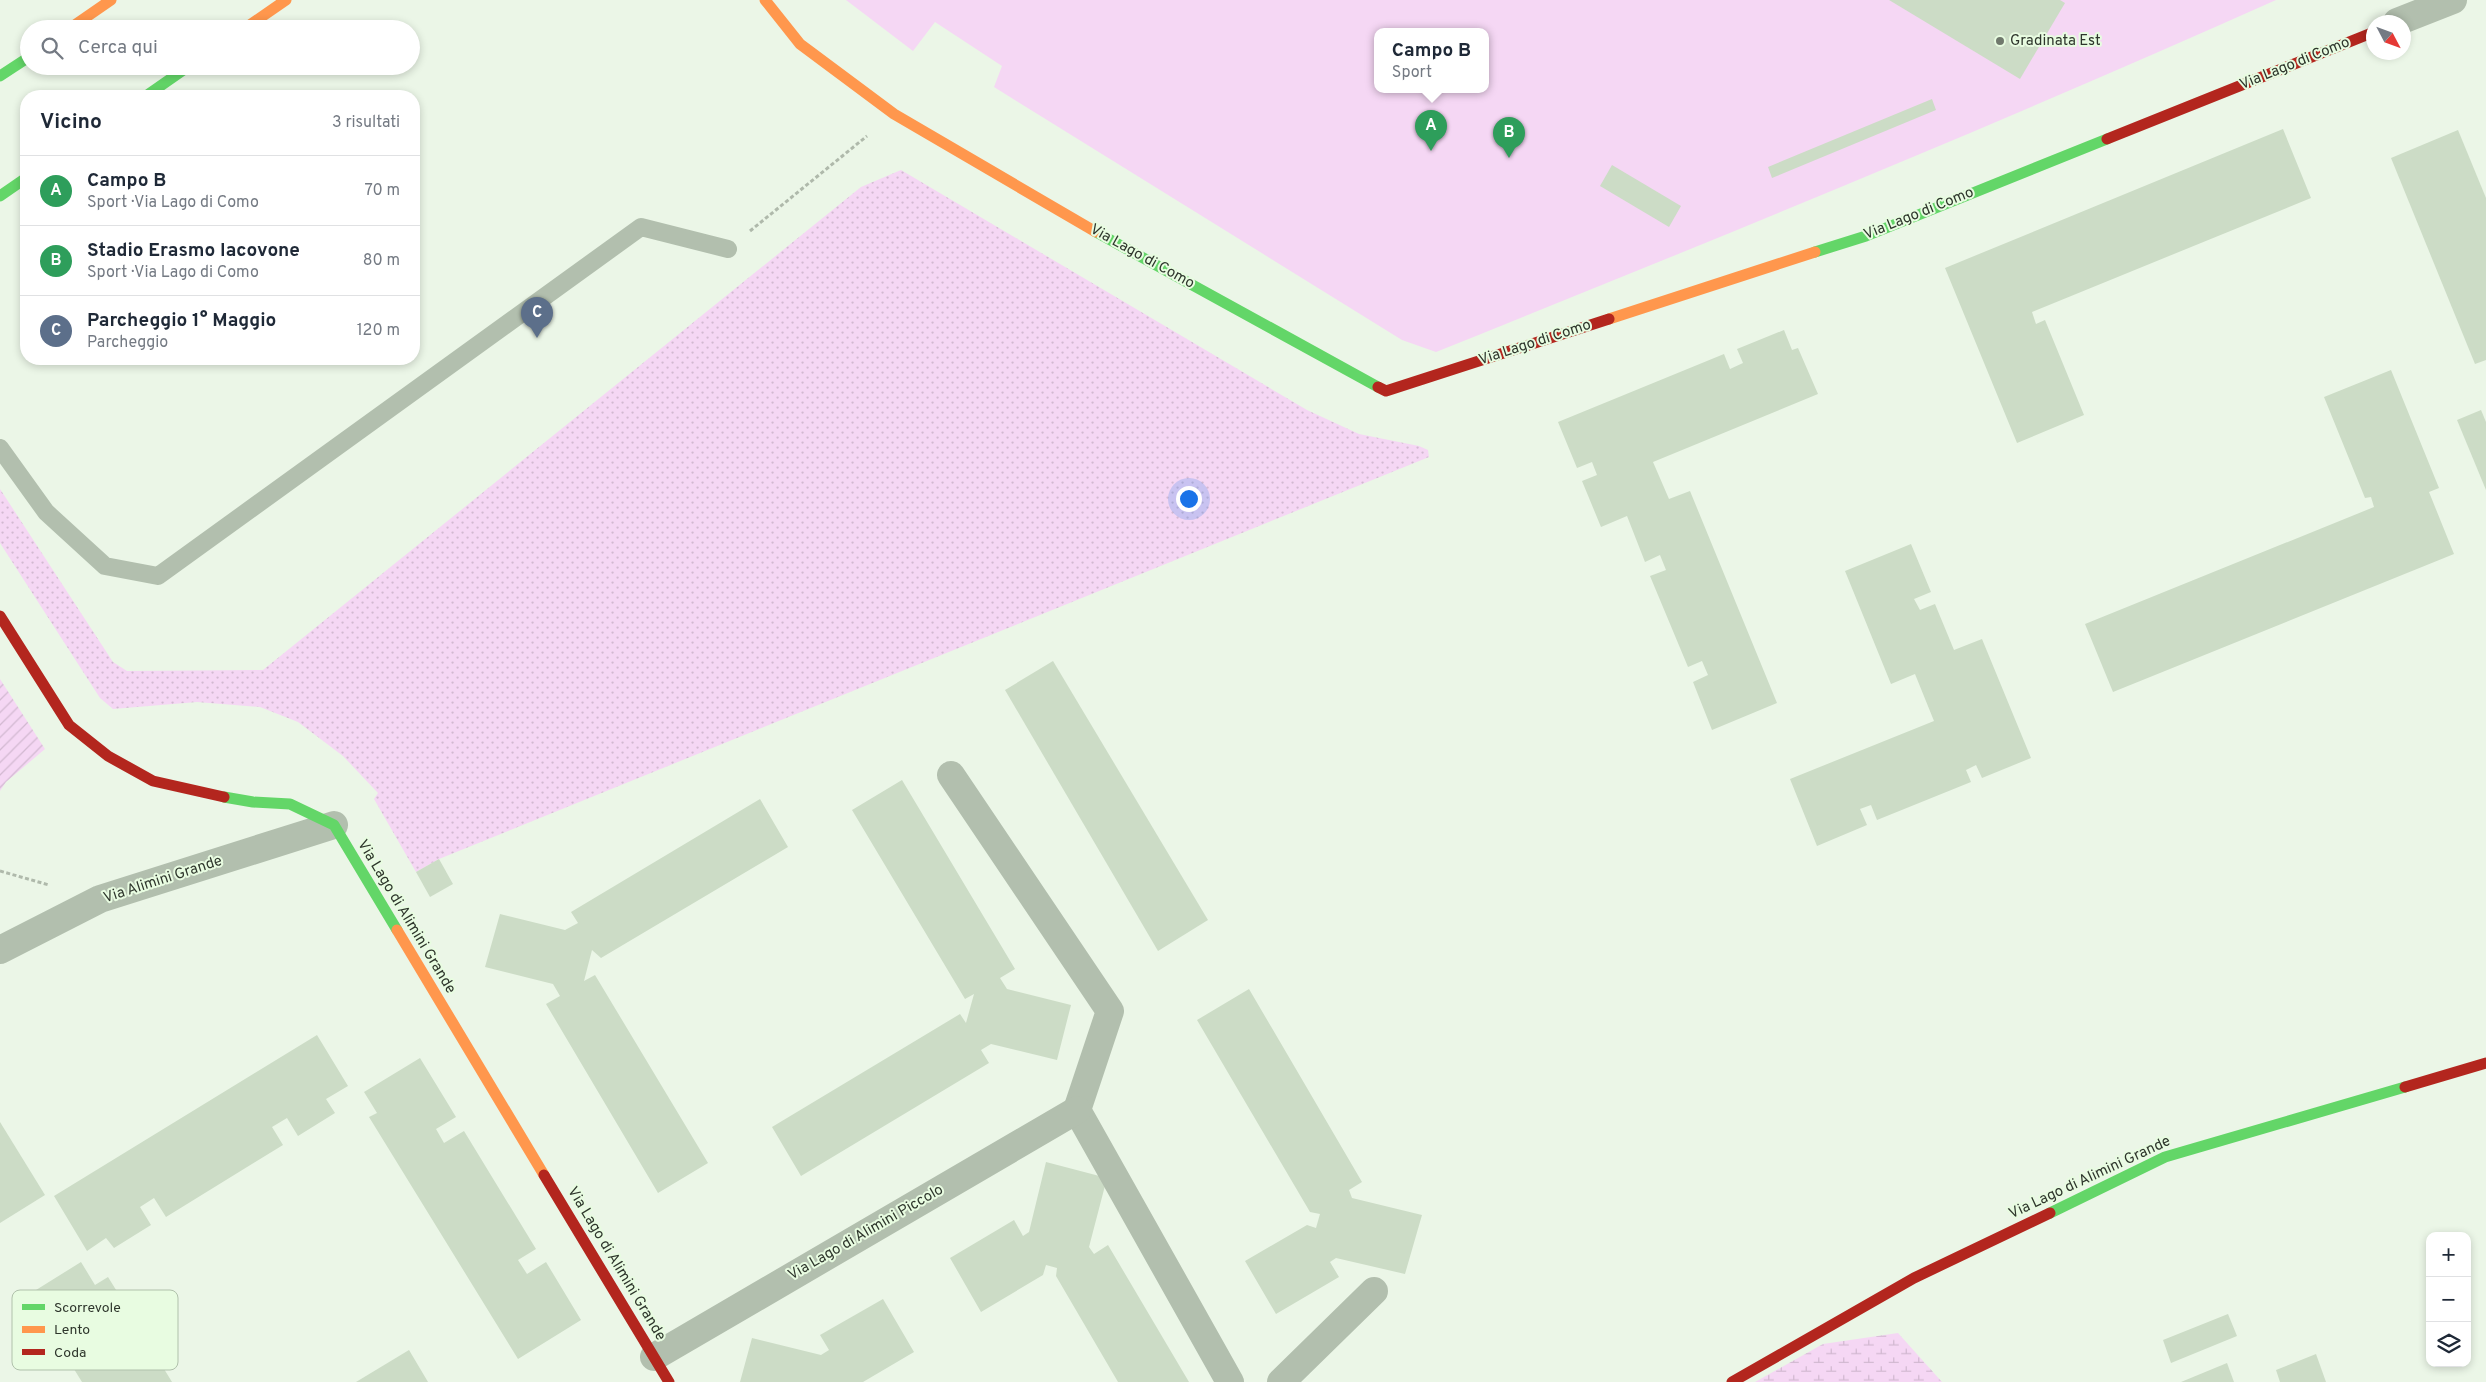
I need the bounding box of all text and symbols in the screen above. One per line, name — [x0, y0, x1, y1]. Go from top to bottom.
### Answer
north arrow — [2366, 15, 2411, 60]
search box — [20, 20, 420, 75]
popup — [1374, 28, 1489, 93]
place label: Gradinata Est — [2010, 32, 2101, 51]
street label: Via Lago di Como — [2237, 33, 2353, 95]
icon: search — [38, 34, 66, 62]
marker: Gradinata Est — [1994, 35, 2006, 47]
text: Cerca qui — [78, 36, 158, 60]
text: Campo B — [1392, 39, 1471, 63]
text: Sport — [1392, 63, 1432, 83]
text: Vicino — [40, 109, 102, 136]
pin: A — [1415, 110, 1447, 151]
text: 3 risultati — [332, 113, 400, 133]
pin: B — [1493, 117, 1525, 158]
text: Campo B — [87, 169, 166, 193]
text: A — [50, 181, 62, 201]
text: 70 m — [365, 181, 400, 201]
street label: Via Lago di Como — [1861, 183, 1977, 245]
text: Sport · Via Lago di Como — [87, 193, 259, 213]
street label: Via Lago di Como — [1086, 220, 1198, 294]
text: Stadio Erasmo Iacovone — [87, 239, 300, 263]
text: B — [50, 251, 62, 271]
text: 80 m — [363, 251, 400, 271]
text: Sport · Via Lago di Como — [87, 263, 259, 283]
pin: C — [521, 297, 553, 338]
text: Parcheggio 1° Maggio — [87, 309, 276, 333]
street label: Via Lago di Como — [1476, 316, 1594, 370]
text: C — [51, 321, 61, 341]
text: 120 m — [357, 321, 400, 341]
text: Parcheggio — [87, 333, 168, 353]
your location — [1176, 486, 1202, 512]
street label: Via Lago di Alimini Grande — [352, 837, 460, 997]
street label: Via Alimini Grande — [101, 852, 225, 908]
street label: Via Lago di Alimini Grande — [2006, 1132, 2174, 1224]
street label: Via Lago di Alimini Piccolo — [785, 1181, 947, 1285]
street label: Via Lago di Alimini Grande — [562, 1184, 670, 1344]
map controls — [2426, 1232, 2471, 1367]
button: + — [2426, 1232, 2471, 1277]
button: − — [2426, 1277, 2471, 1322]
legend — [12, 1290, 178, 1370]
text: Scorrevole — [54, 1300, 121, 1317]
text: Lento — [54, 1322, 90, 1339]
button: layers — [2426, 1322, 2471, 1367]
text: Coda — [54, 1345, 86, 1362]

